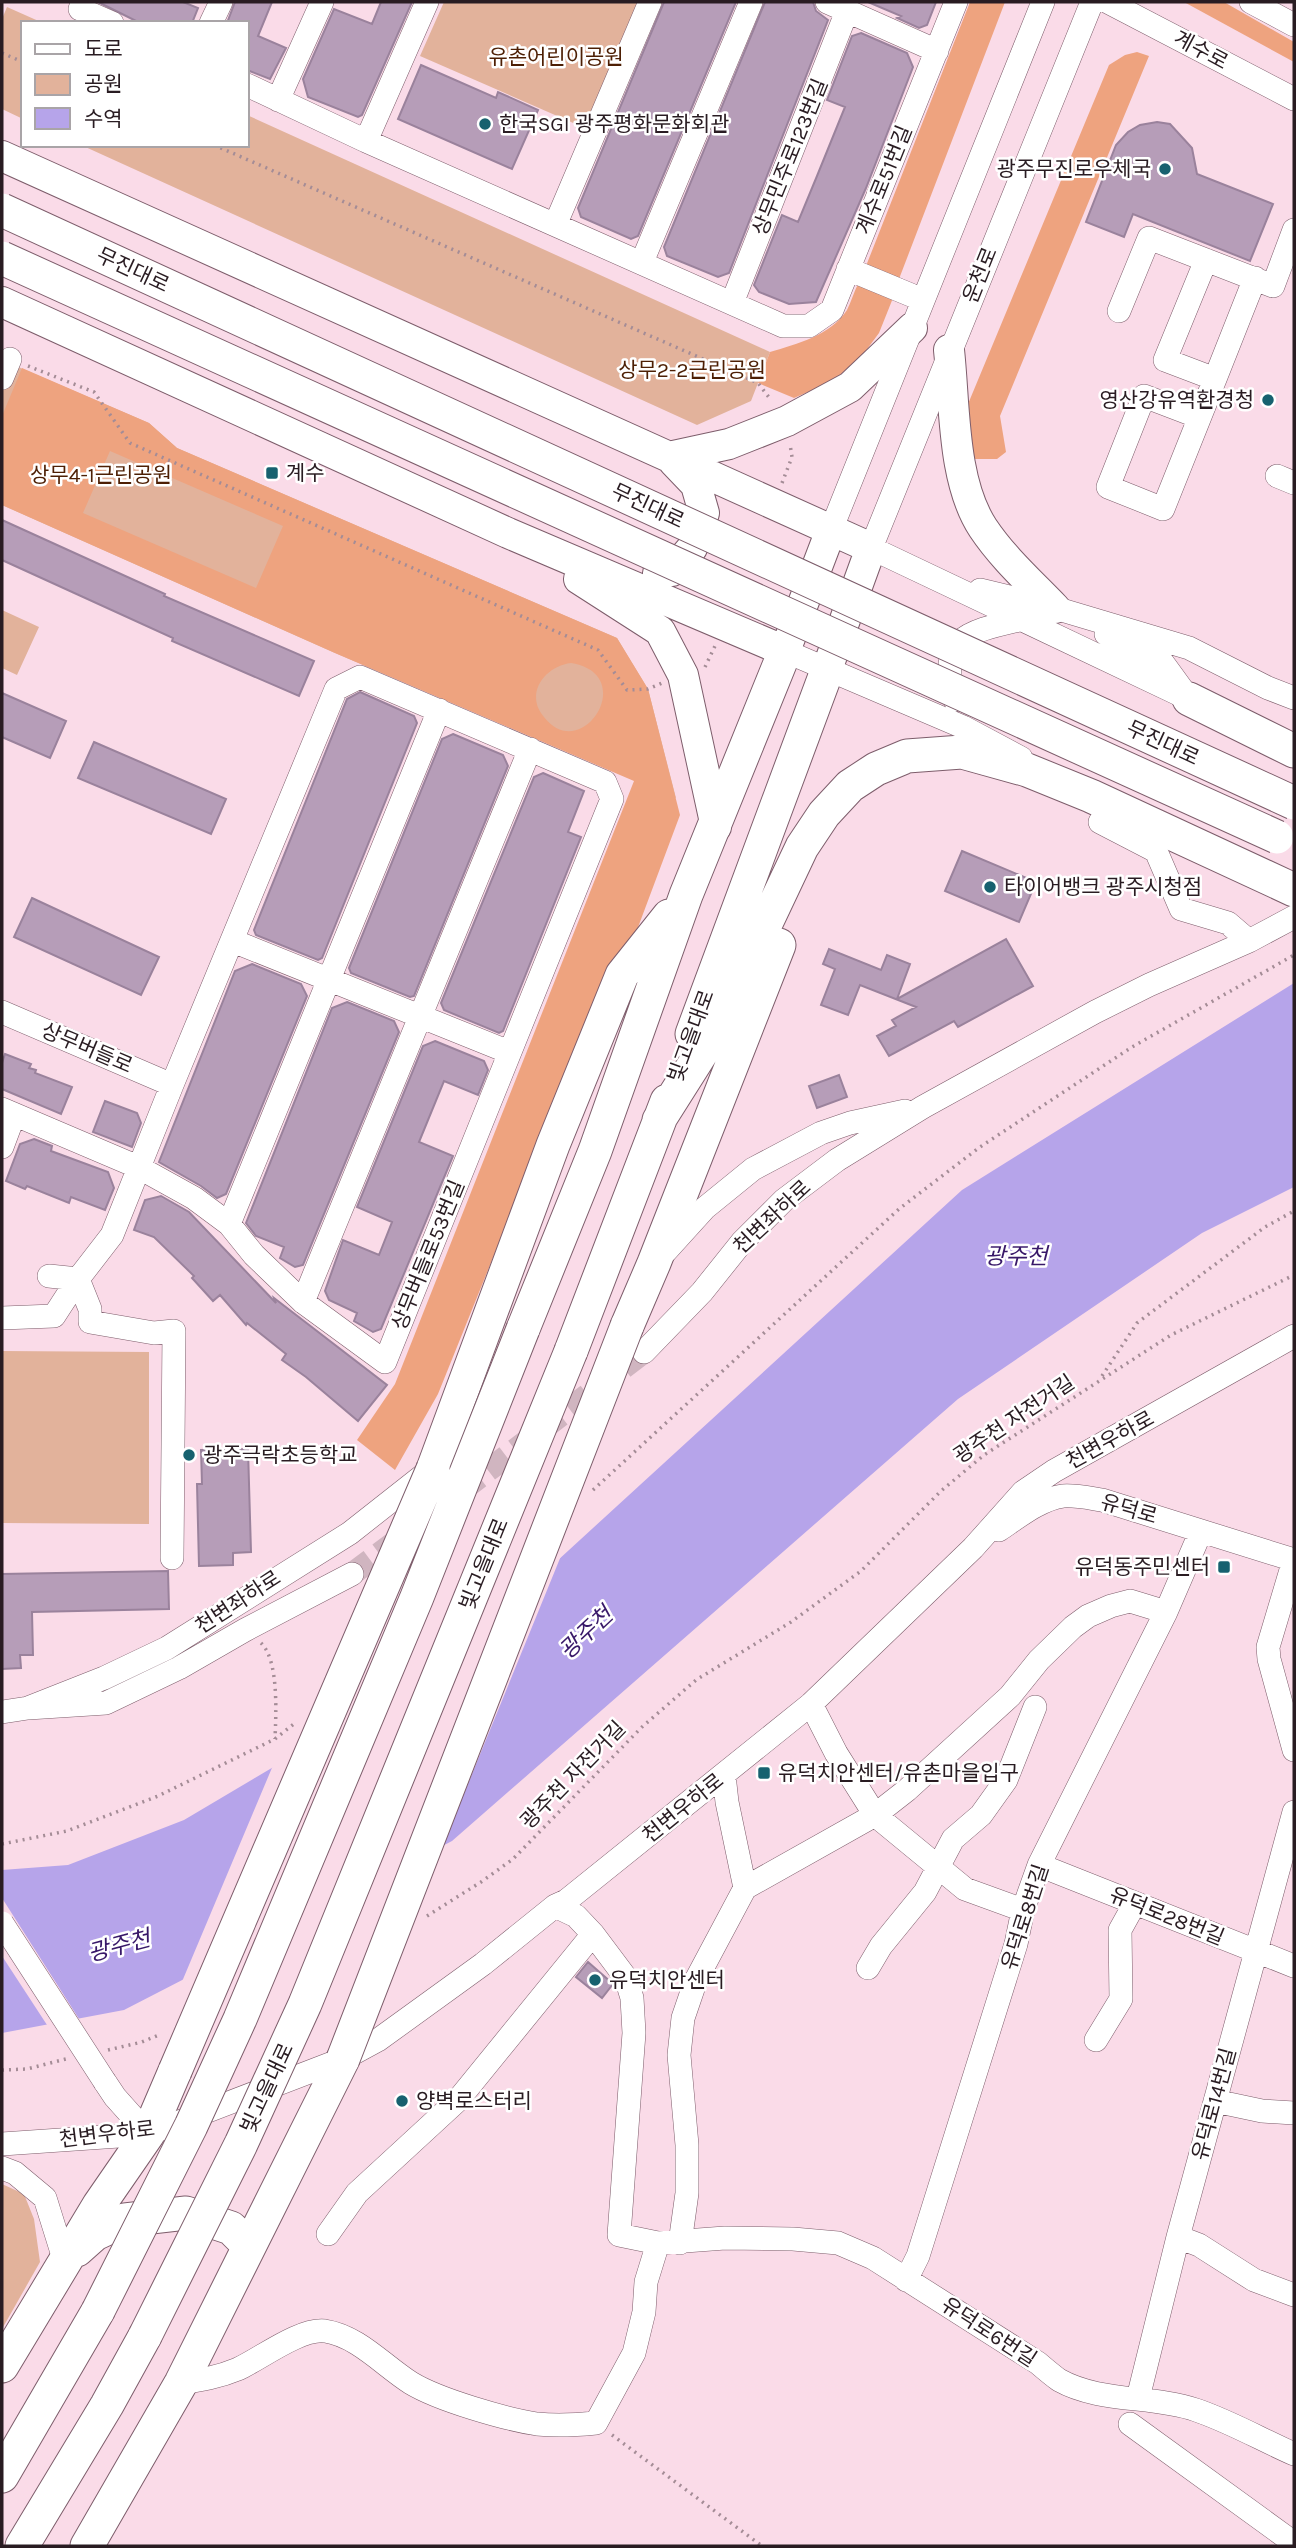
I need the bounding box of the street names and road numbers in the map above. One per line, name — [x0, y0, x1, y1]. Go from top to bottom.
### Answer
street label: 계수로 — [1170, 26, 1232, 74]
street label: 상무민주로123번길 — [748, 75, 832, 239]
street label: 계수로51번길 — [851, 122, 917, 238]
street label: 무진대로 — [93, 243, 173, 297]
street label: 운천로 — [958, 244, 1002, 306]
street label: 무진대로 — [608, 479, 688, 533]
street label: 무진대로 — [1123, 716, 1203, 770]
street label: 빛고을대로 — [663, 987, 719, 1085]
street label: 상무버들로 — [38, 1018, 136, 1078]
street label: 천변좌하로 — [728, 1175, 816, 1259]
street label: 상무버들로53번길 — [387, 1177, 469, 1333]
street label: 광주천 자전거길 — [949, 1370, 1079, 1468]
street label: 천변우하로 — [1062, 1406, 1158, 1474]
street label: 유덕로 — [1098, 1489, 1160, 1529]
street label: 빛고을대로 — [455, 1515, 513, 1613]
street label: 천변좌하로 — [191, 1566, 285, 1638]
street label: 광주천 자전거길 — [516, 1716, 630, 1834]
street label: 천변우하로 — [638, 1768, 728, 1848]
street label: 유덕로8번길 — [997, 1861, 1053, 1973]
street label: 유덕로28번길 — [1106, 1882, 1228, 1950]
street label: 빛고을대로 — [236, 2039, 298, 2137]
street label: 유덕로14번길 — [1187, 2045, 1241, 2163]
street label: 천변우하로 — [58, 2116, 156, 2152]
street label: 유덕로6번길 — [937, 2292, 1041, 2372]

